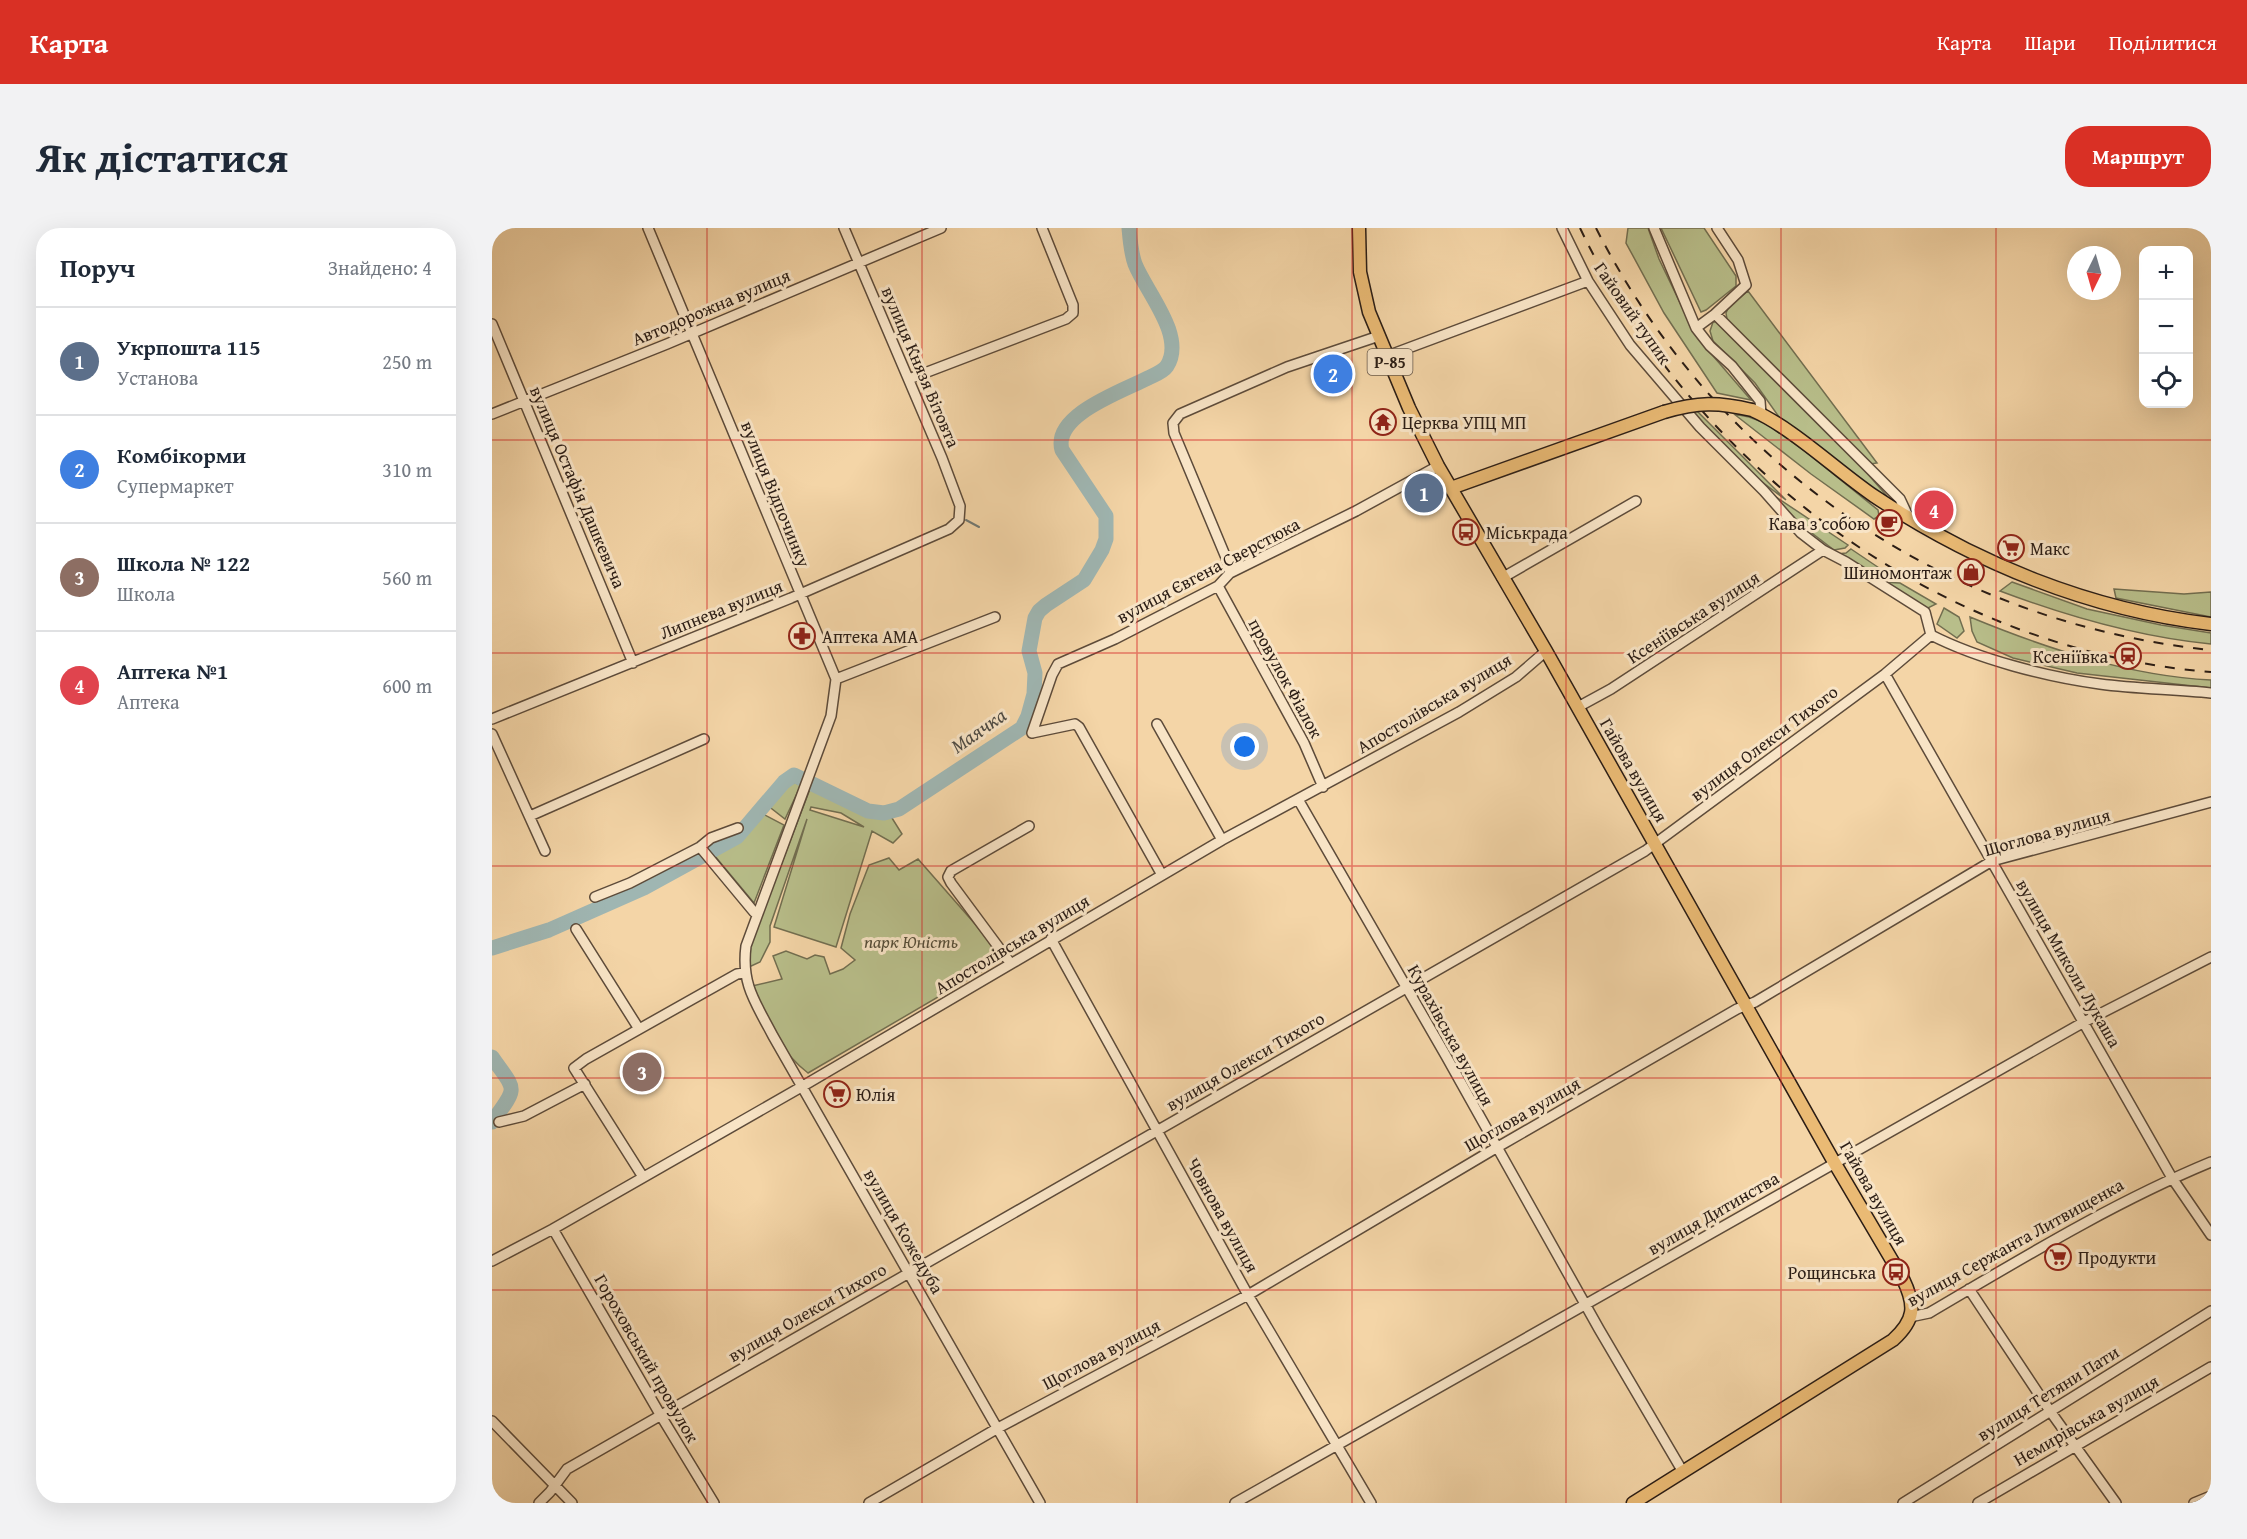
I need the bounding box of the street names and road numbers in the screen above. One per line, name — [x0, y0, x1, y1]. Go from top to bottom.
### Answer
street label: Гайовий тупик — [1588, 256, 1679, 370]
street label: Автодорожна вулиця — [628, 261, 794, 353]
street label: вулиця Князя Вітовта — [875, 282, 967, 452]
road number: Р-85 — [1368, 349, 1412, 375]
street label: вулиця Остафія Дашкевича — [523, 382, 633, 593]
street label: вулиця Відпочинку — [734, 417, 818, 571]
street label: вулиця Євгена Сверстюка — [1112, 510, 1305, 630]
street label: Ксеніївська вулиця — [1621, 564, 1765, 670]
street label: Липнева вулиця — [655, 572, 787, 646]
street label: провулок Фіалок — [1242, 613, 1330, 743]
street label: Апостолівська вулиця — [1352, 646, 1516, 760]
street label: вулиця Олекси Тихого — [1684, 678, 1844, 808]
street label: Гайова вулиця — [1593, 713, 1675, 827]
street label: Щоглова вулиця — [1981, 801, 2113, 863]
street label: вулиця Миколи Лукаша — [2010, 874, 2129, 1053]
street label: Апостолівська вулиця — [930, 887, 1094, 1001]
street label: Курахівська вулиця — [1401, 959, 1501, 1111]
street label: вулиця Олекси Тихого — [1161, 1005, 1329, 1117]
street label: Щоглова вулиця — [1459, 1070, 1585, 1158]
street label: Гайова вулиця — [1833, 1136, 1915, 1250]
street label: Човнова вулиця — [1180, 1153, 1266, 1277]
street label: вулиця Кожедуба — [857, 1163, 951, 1299]
street label: вулиця Дитинства — [1642, 1164, 1784, 1262]
street label: вулиця Сержанта Литвищенка — [1902, 1171, 2129, 1313]
street label: вулиця Олекси Тихого — [723, 1256, 891, 1368]
street label: Гороховський провулок — [588, 1269, 707, 1448]
street label: Щоглова вулиця — [1037, 1311, 1165, 1397]
street label: вулиця Тетяни Пати — [1972, 1338, 2124, 1448]
street label: Немирівська вулиця — [2008, 1367, 2164, 1473]

